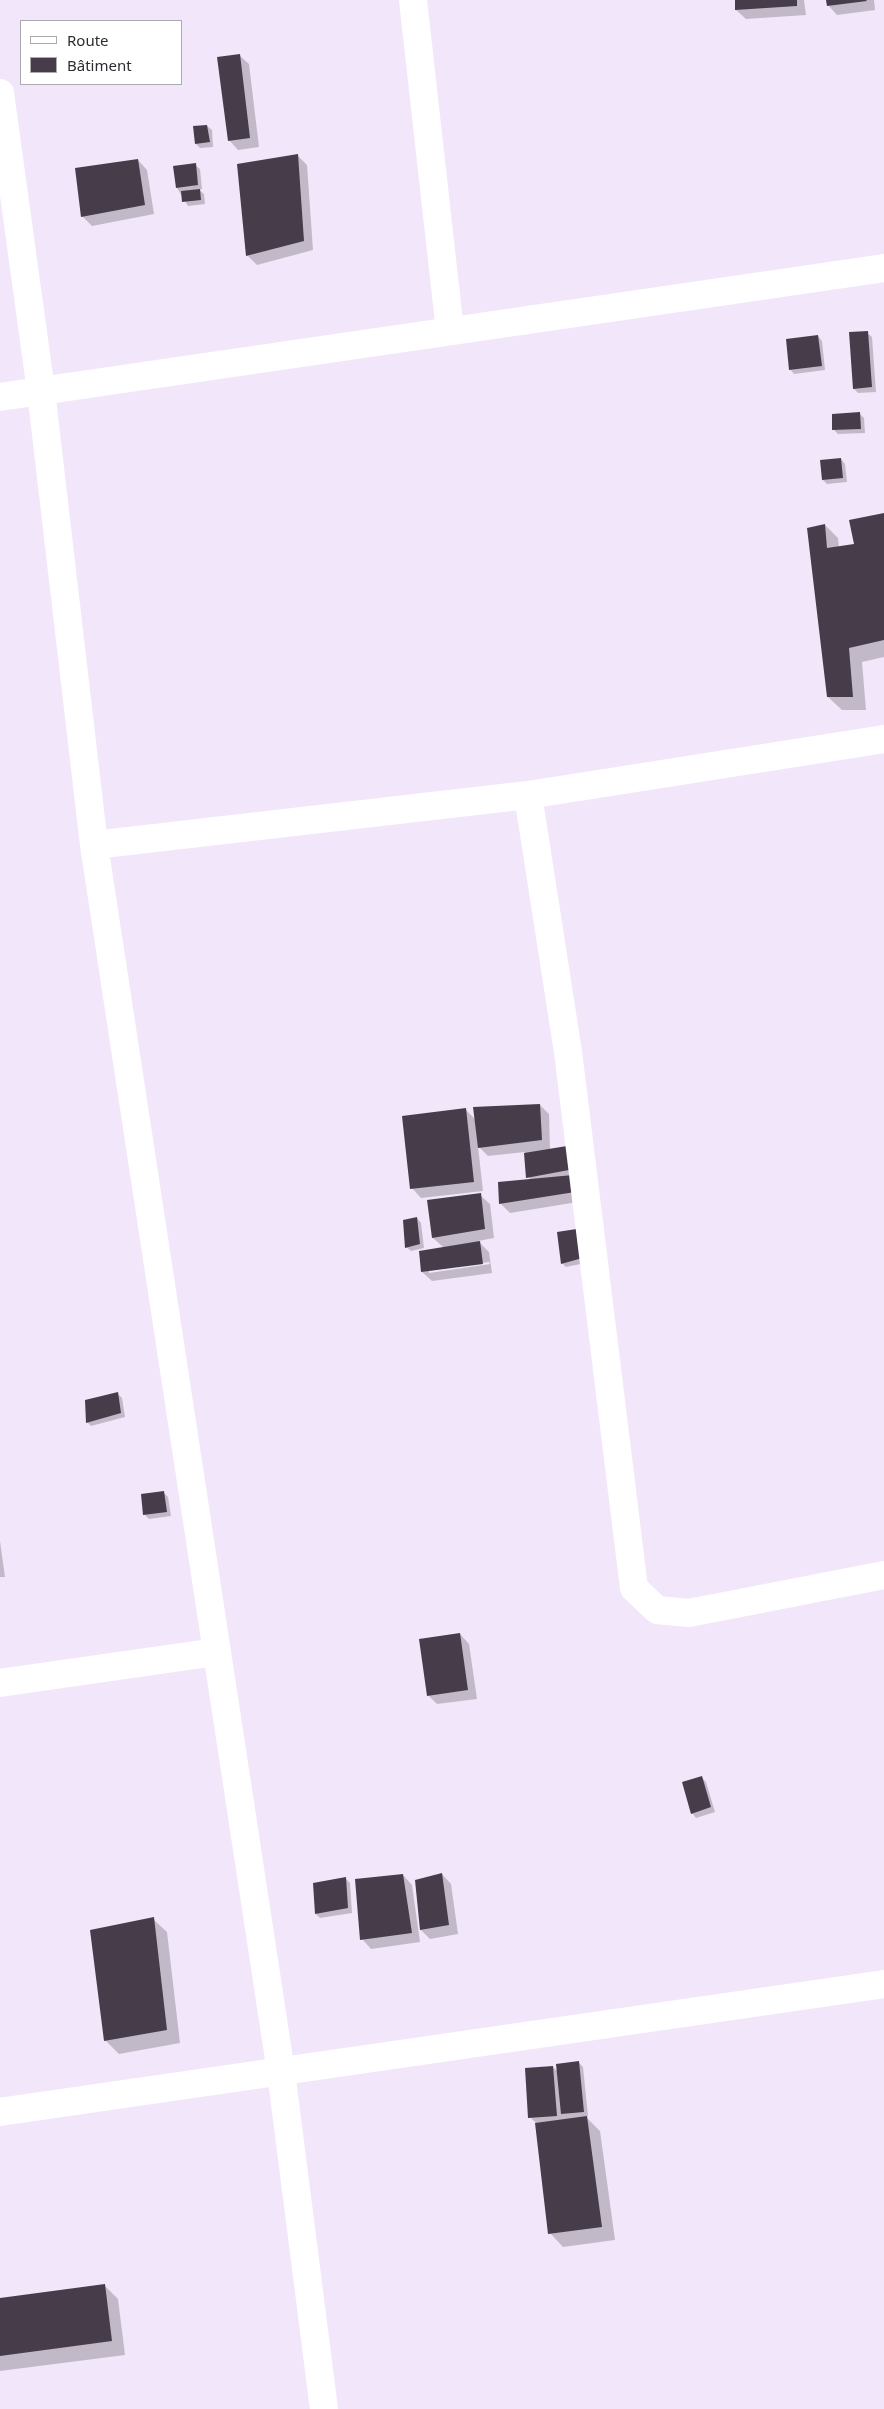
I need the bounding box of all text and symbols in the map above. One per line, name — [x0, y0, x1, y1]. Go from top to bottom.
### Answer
legend — [20, 20, 182, 85]
text: Route — [67, 30, 109, 50]
text: Bâtiment — [67, 55, 132, 75]

